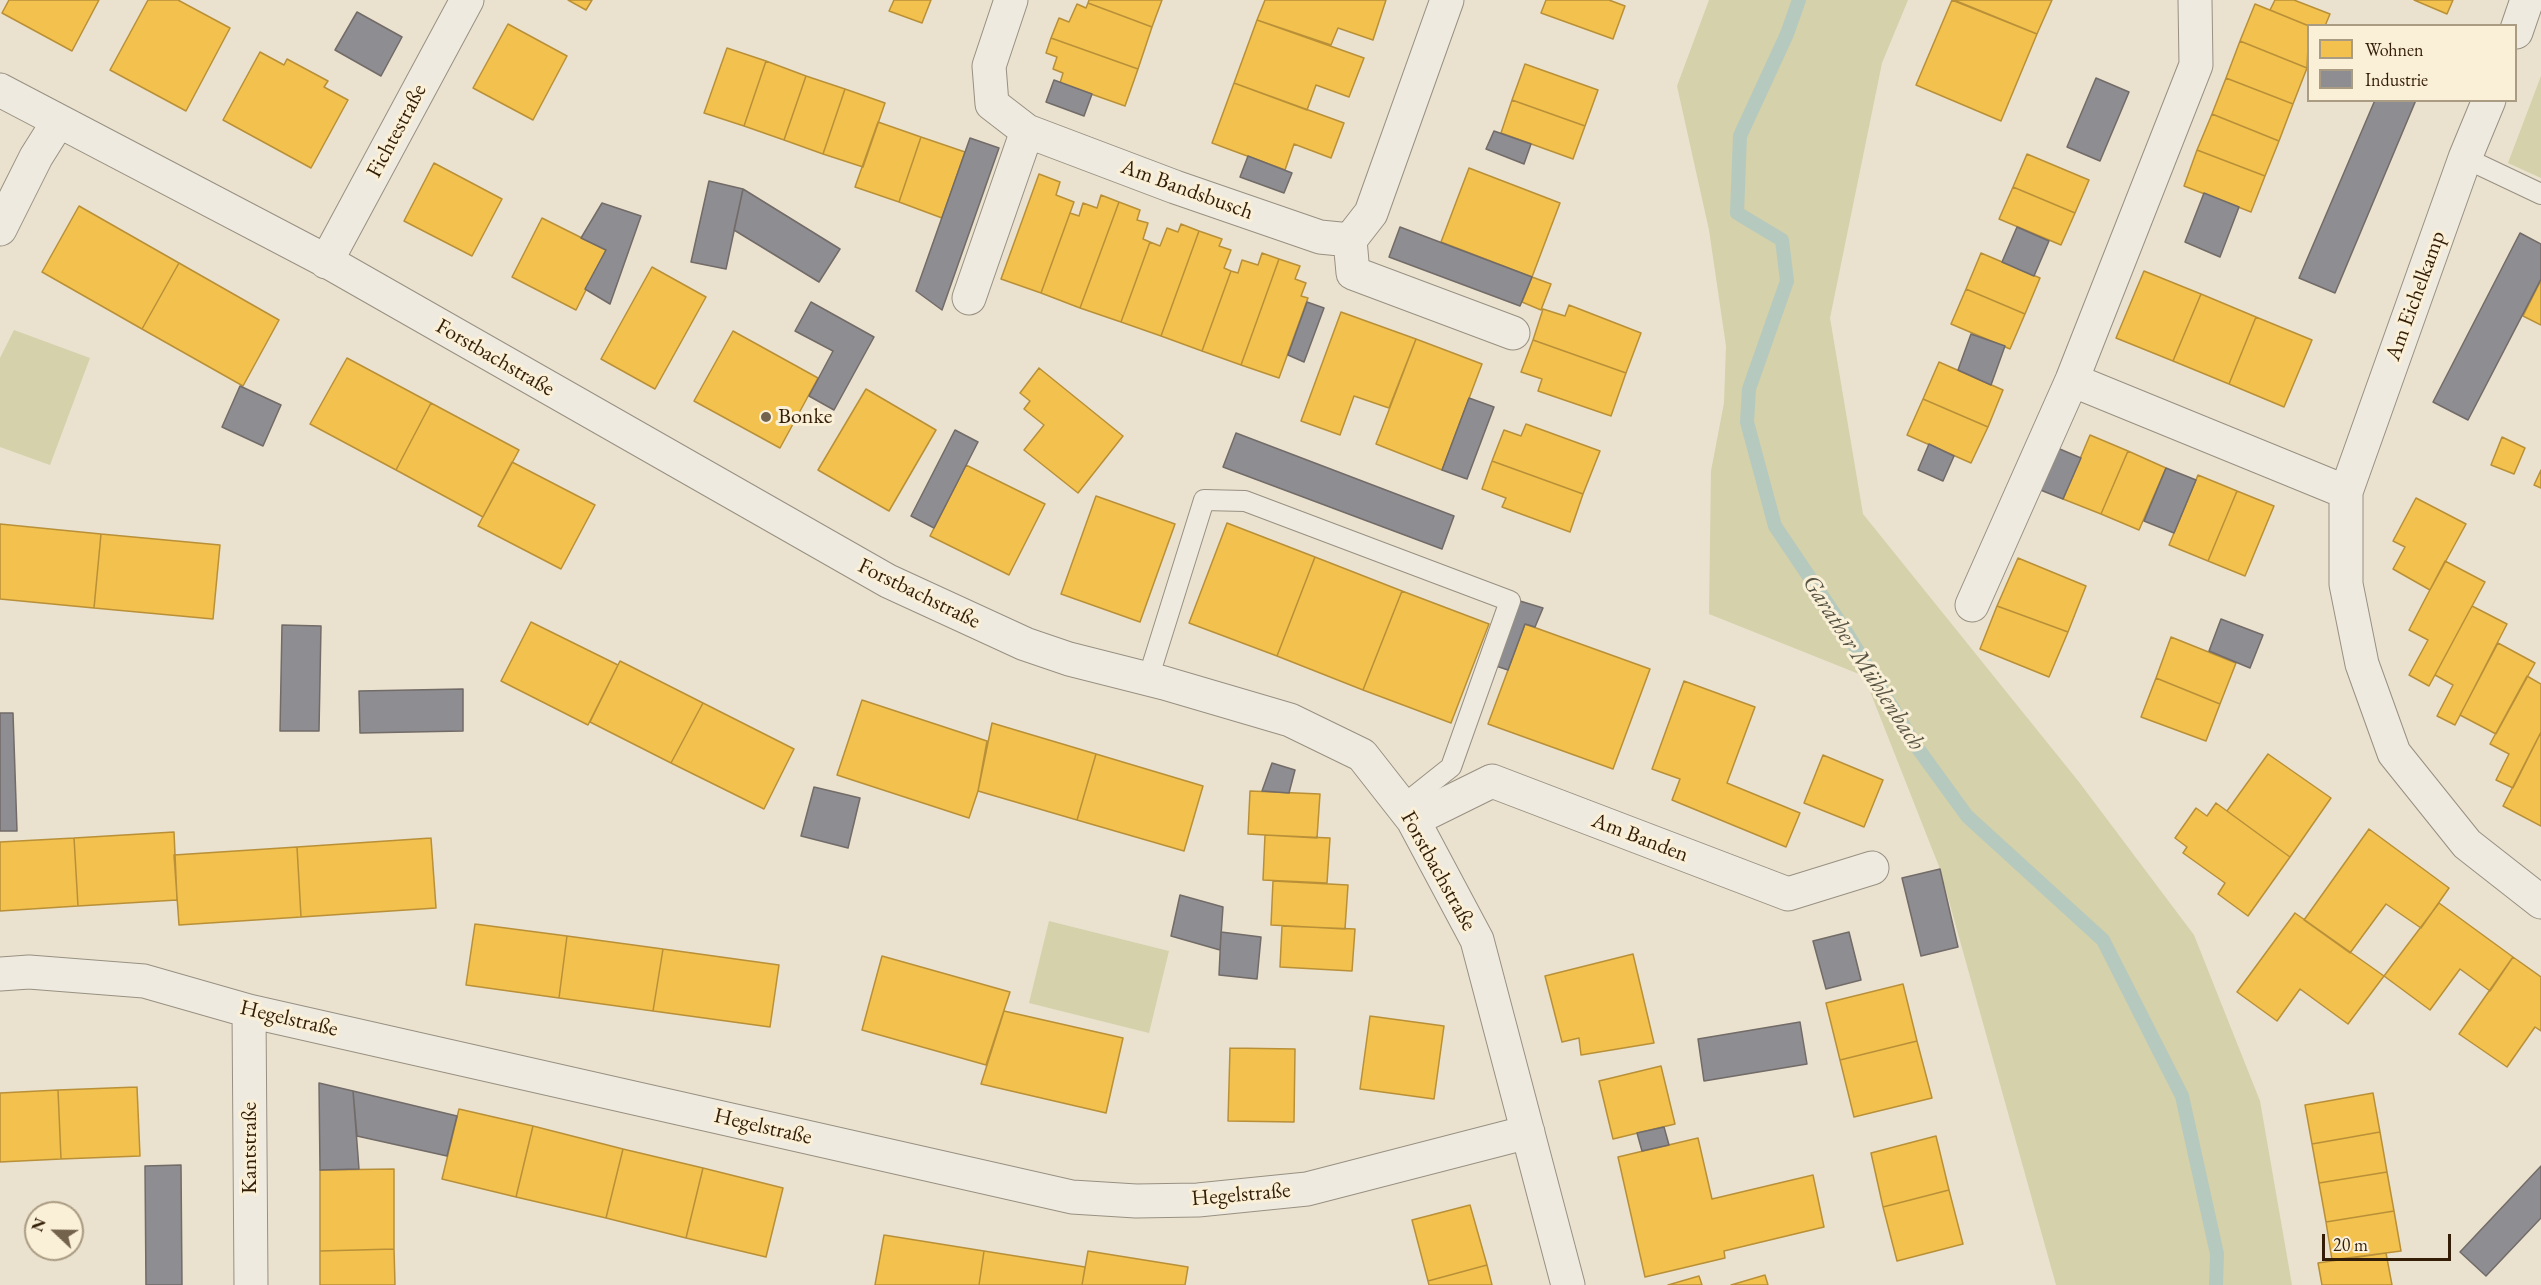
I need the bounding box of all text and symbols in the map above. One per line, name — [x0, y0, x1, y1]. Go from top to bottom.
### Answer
legend — [2307, 24, 2517, 102]
text: Wohnen — [2365, 38, 2424, 61]
text: Industrie — [2365, 68, 2428, 91]
street label: Fichtestraße — [361, 80, 433, 182]
street label: Am Bandsbusch — [1117, 154, 1257, 226]
street label: Am Eichelkamp — [2380, 227, 2452, 365]
street label: Forstbachstraße — [431, 313, 559, 403]
place label: Bonke — [778, 404, 832, 430]
marker: Bonke — [759, 410, 773, 424]
street label: Forstbachstraße — [854, 553, 984, 635]
water label: Garather Mühlenbach — [1796, 570, 1930, 756]
street label: Forstbachstraße — [1394, 807, 1482, 935]
street label: Am Banden — [1588, 808, 1692, 868]
street label: Hegelstraße — [237, 995, 341, 1043]
street label: Kantstraße — [237, 1102, 263, 1194]
street label: Hegelstraße — [711, 1103, 815, 1151]
street label: Hegelstraße — [1190, 1178, 1292, 1212]
north arrow — [24, 1201, 84, 1261]
text: N — [27, 1215, 51, 1235]
scale bar — [2325, 1222, 2454, 1260]
text: 20 m — [2333, 1233, 2368, 1256]

